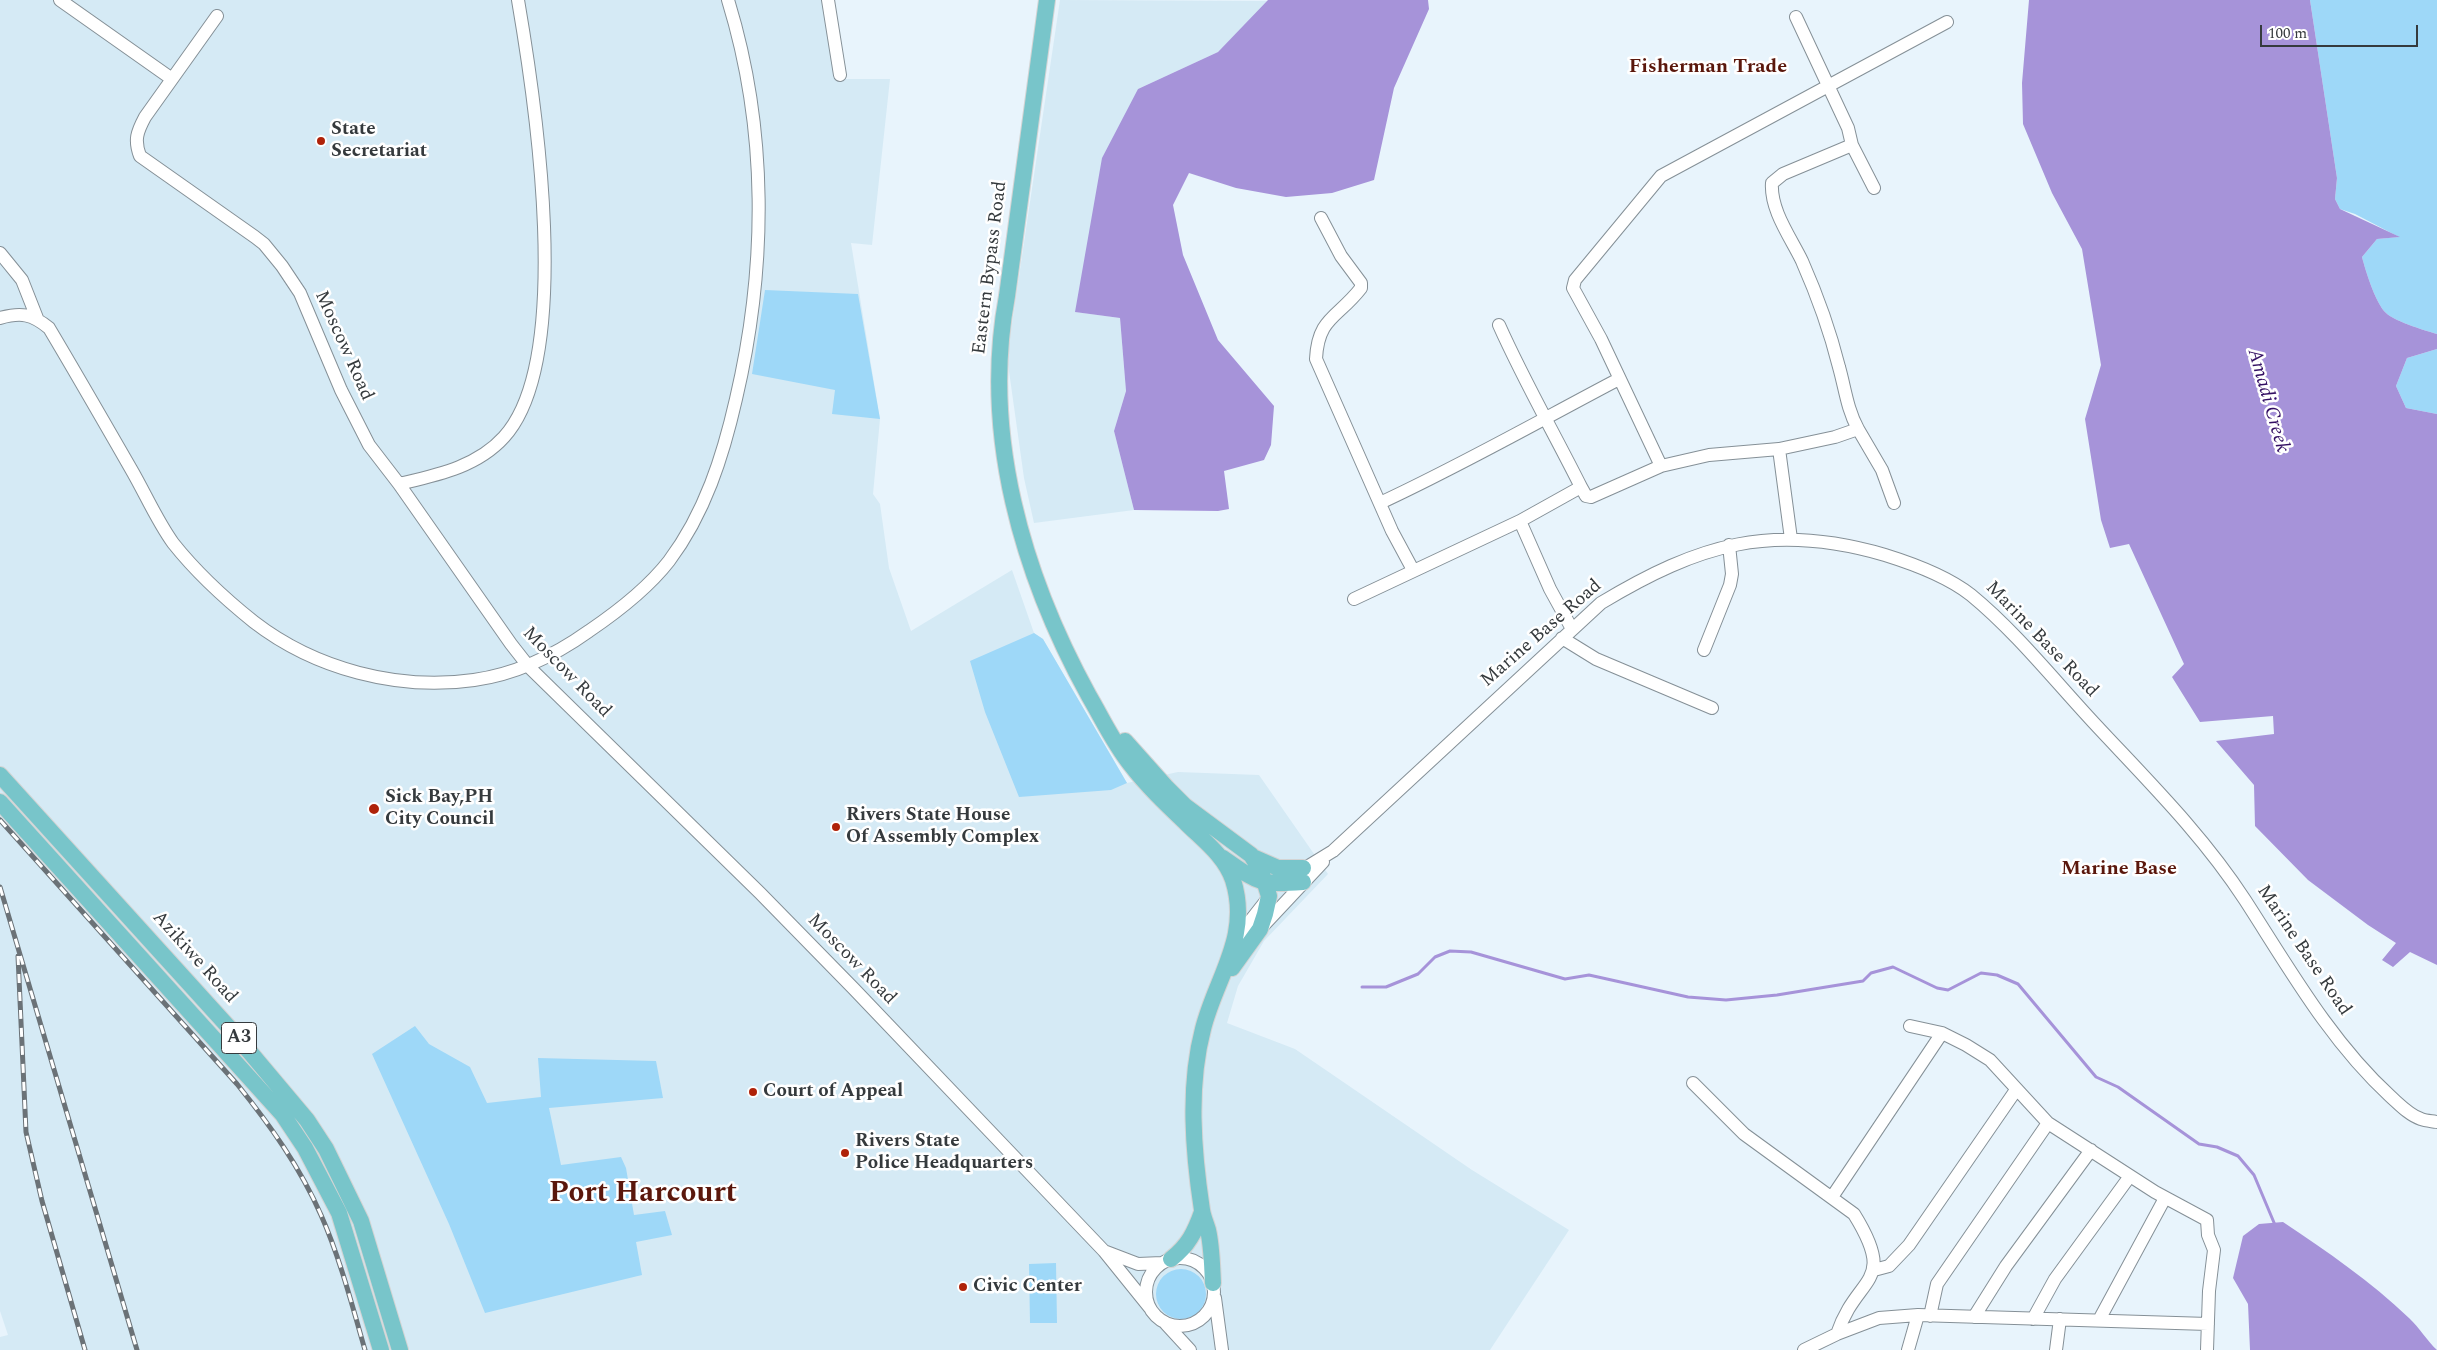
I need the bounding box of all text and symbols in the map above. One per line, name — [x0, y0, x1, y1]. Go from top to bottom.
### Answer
scale bar — [2262, 15, 2420, 47]
text: 100 m — [2268, 22, 2307, 45]
district label: Fisherman Trade — [1629, 56, 1787, 80]
place label: State Secretariat — [331, 119, 427, 163]
marker: State Secretariat — [315, 135, 327, 147]
street label: Eastern Bypass Road — [969, 180, 1013, 356]
street label: Moscow Road — [309, 287, 377, 405]
water label: Amadi Creek — [2241, 346, 2293, 456]
street label: Marine Base Road — [1477, 575, 1607, 693]
street label: Marine Base Road — [1980, 577, 2102, 703]
street label: Moscow Road — [517, 623, 615, 723]
place label: Sick Bay,PH City Council — [385, 787, 495, 831]
marker: Sick Bay,PH City Council — [367, 802, 381, 816]
place label: Rivers State House Of Assembly Complex — [846, 805, 1039, 849]
marker: Rivers State House Of Assembly Complex — [830, 821, 842, 833]
district label: Marine Base — [2061, 858, 2177, 882]
street label: Marine Base Road — [2251, 881, 2355, 1021]
street label: Azikiwe Road — [147, 907, 241, 1009]
street label: Moscow Road — [802, 910, 900, 1010]
road number: A3 — [222, 1022, 256, 1054]
place label: Court of Appeal — [763, 1081, 903, 1103]
marker: Court of Appeal — [747, 1086, 759, 1098]
place label: Rivers State Police Headquarters — [855, 1131, 1033, 1175]
marker: Rivers State Police Headquarters — [839, 1147, 851, 1159]
district label: Port Harcourt — [549, 1178, 737, 1212]
place label: Civic Center — [973, 1276, 1082, 1298]
marker: Civic Center — [957, 1281, 969, 1293]

